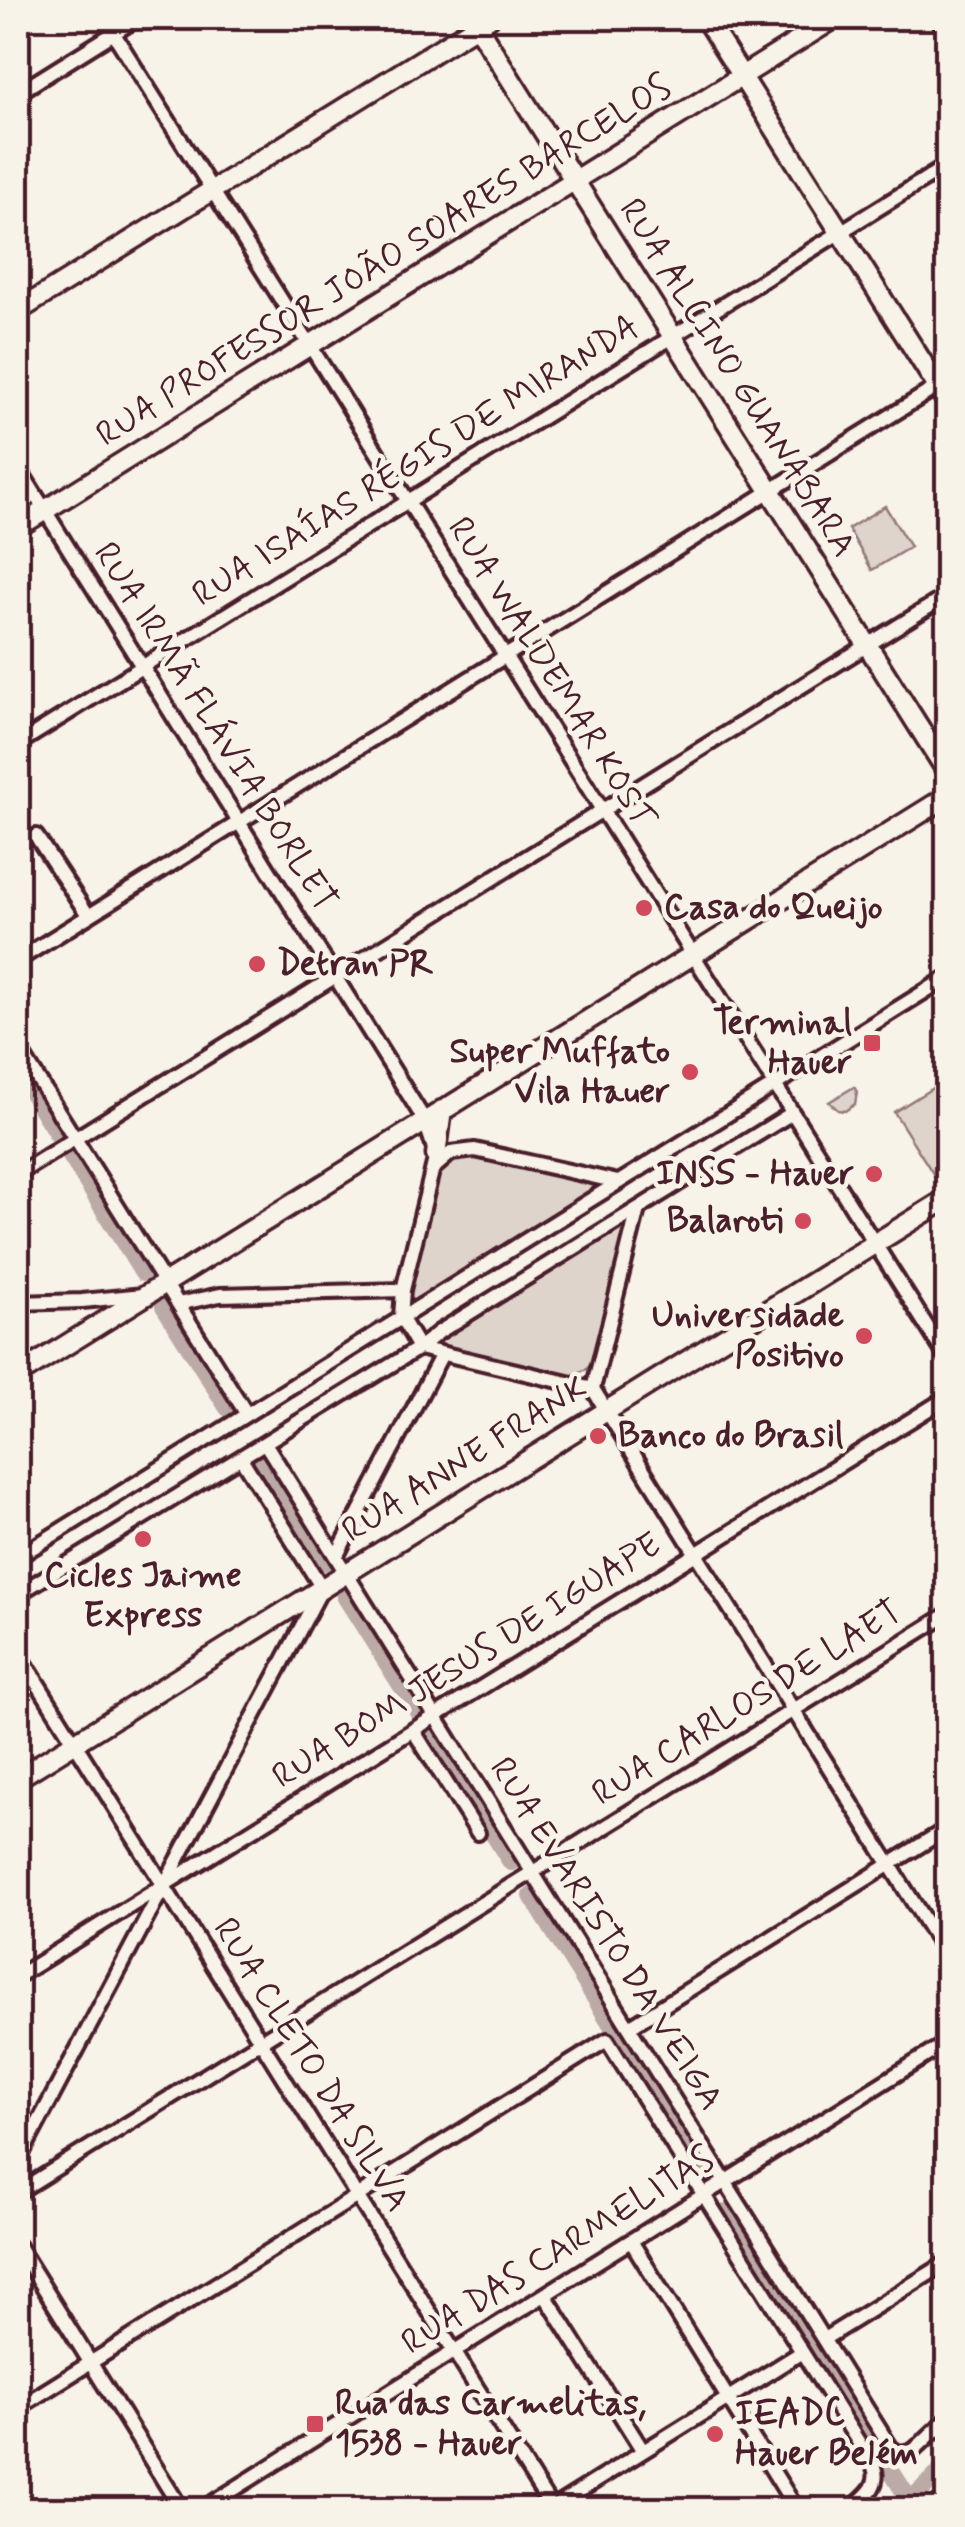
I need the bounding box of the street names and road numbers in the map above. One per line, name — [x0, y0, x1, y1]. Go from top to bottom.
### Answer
street label: RUA PROFESSOR JOÃO SOARES BARCELOS — [88, 64, 680, 458]
street label: RUA ALCINO GUANABARA — [608, 190, 866, 566]
street label: RUA ISAÍAS RÉGIS DE MIRANDA — [183, 303, 648, 618]
street label: RUA WALDEMAR KOST — [436, 508, 666, 839]
street label: RUA IRMÃ FLÁVIA BORLET — [82, 534, 348, 920]
street label: RUA ANNE FRANK — [334, 1366, 596, 1554]
street label: RUA BOM JESUS DE IGUAPE — [264, 1522, 670, 1800]
street label: RUA CARLOS DE LAET — [584, 1589, 910, 1817]
street label: RUA EVARISTO DA VEIGA — [478, 1749, 734, 2119]
street label: RUA CLETO DA SILVA — [202, 1909, 420, 2221]
street label: RUA DAS CARMELITAS — [393, 2136, 723, 2366]

